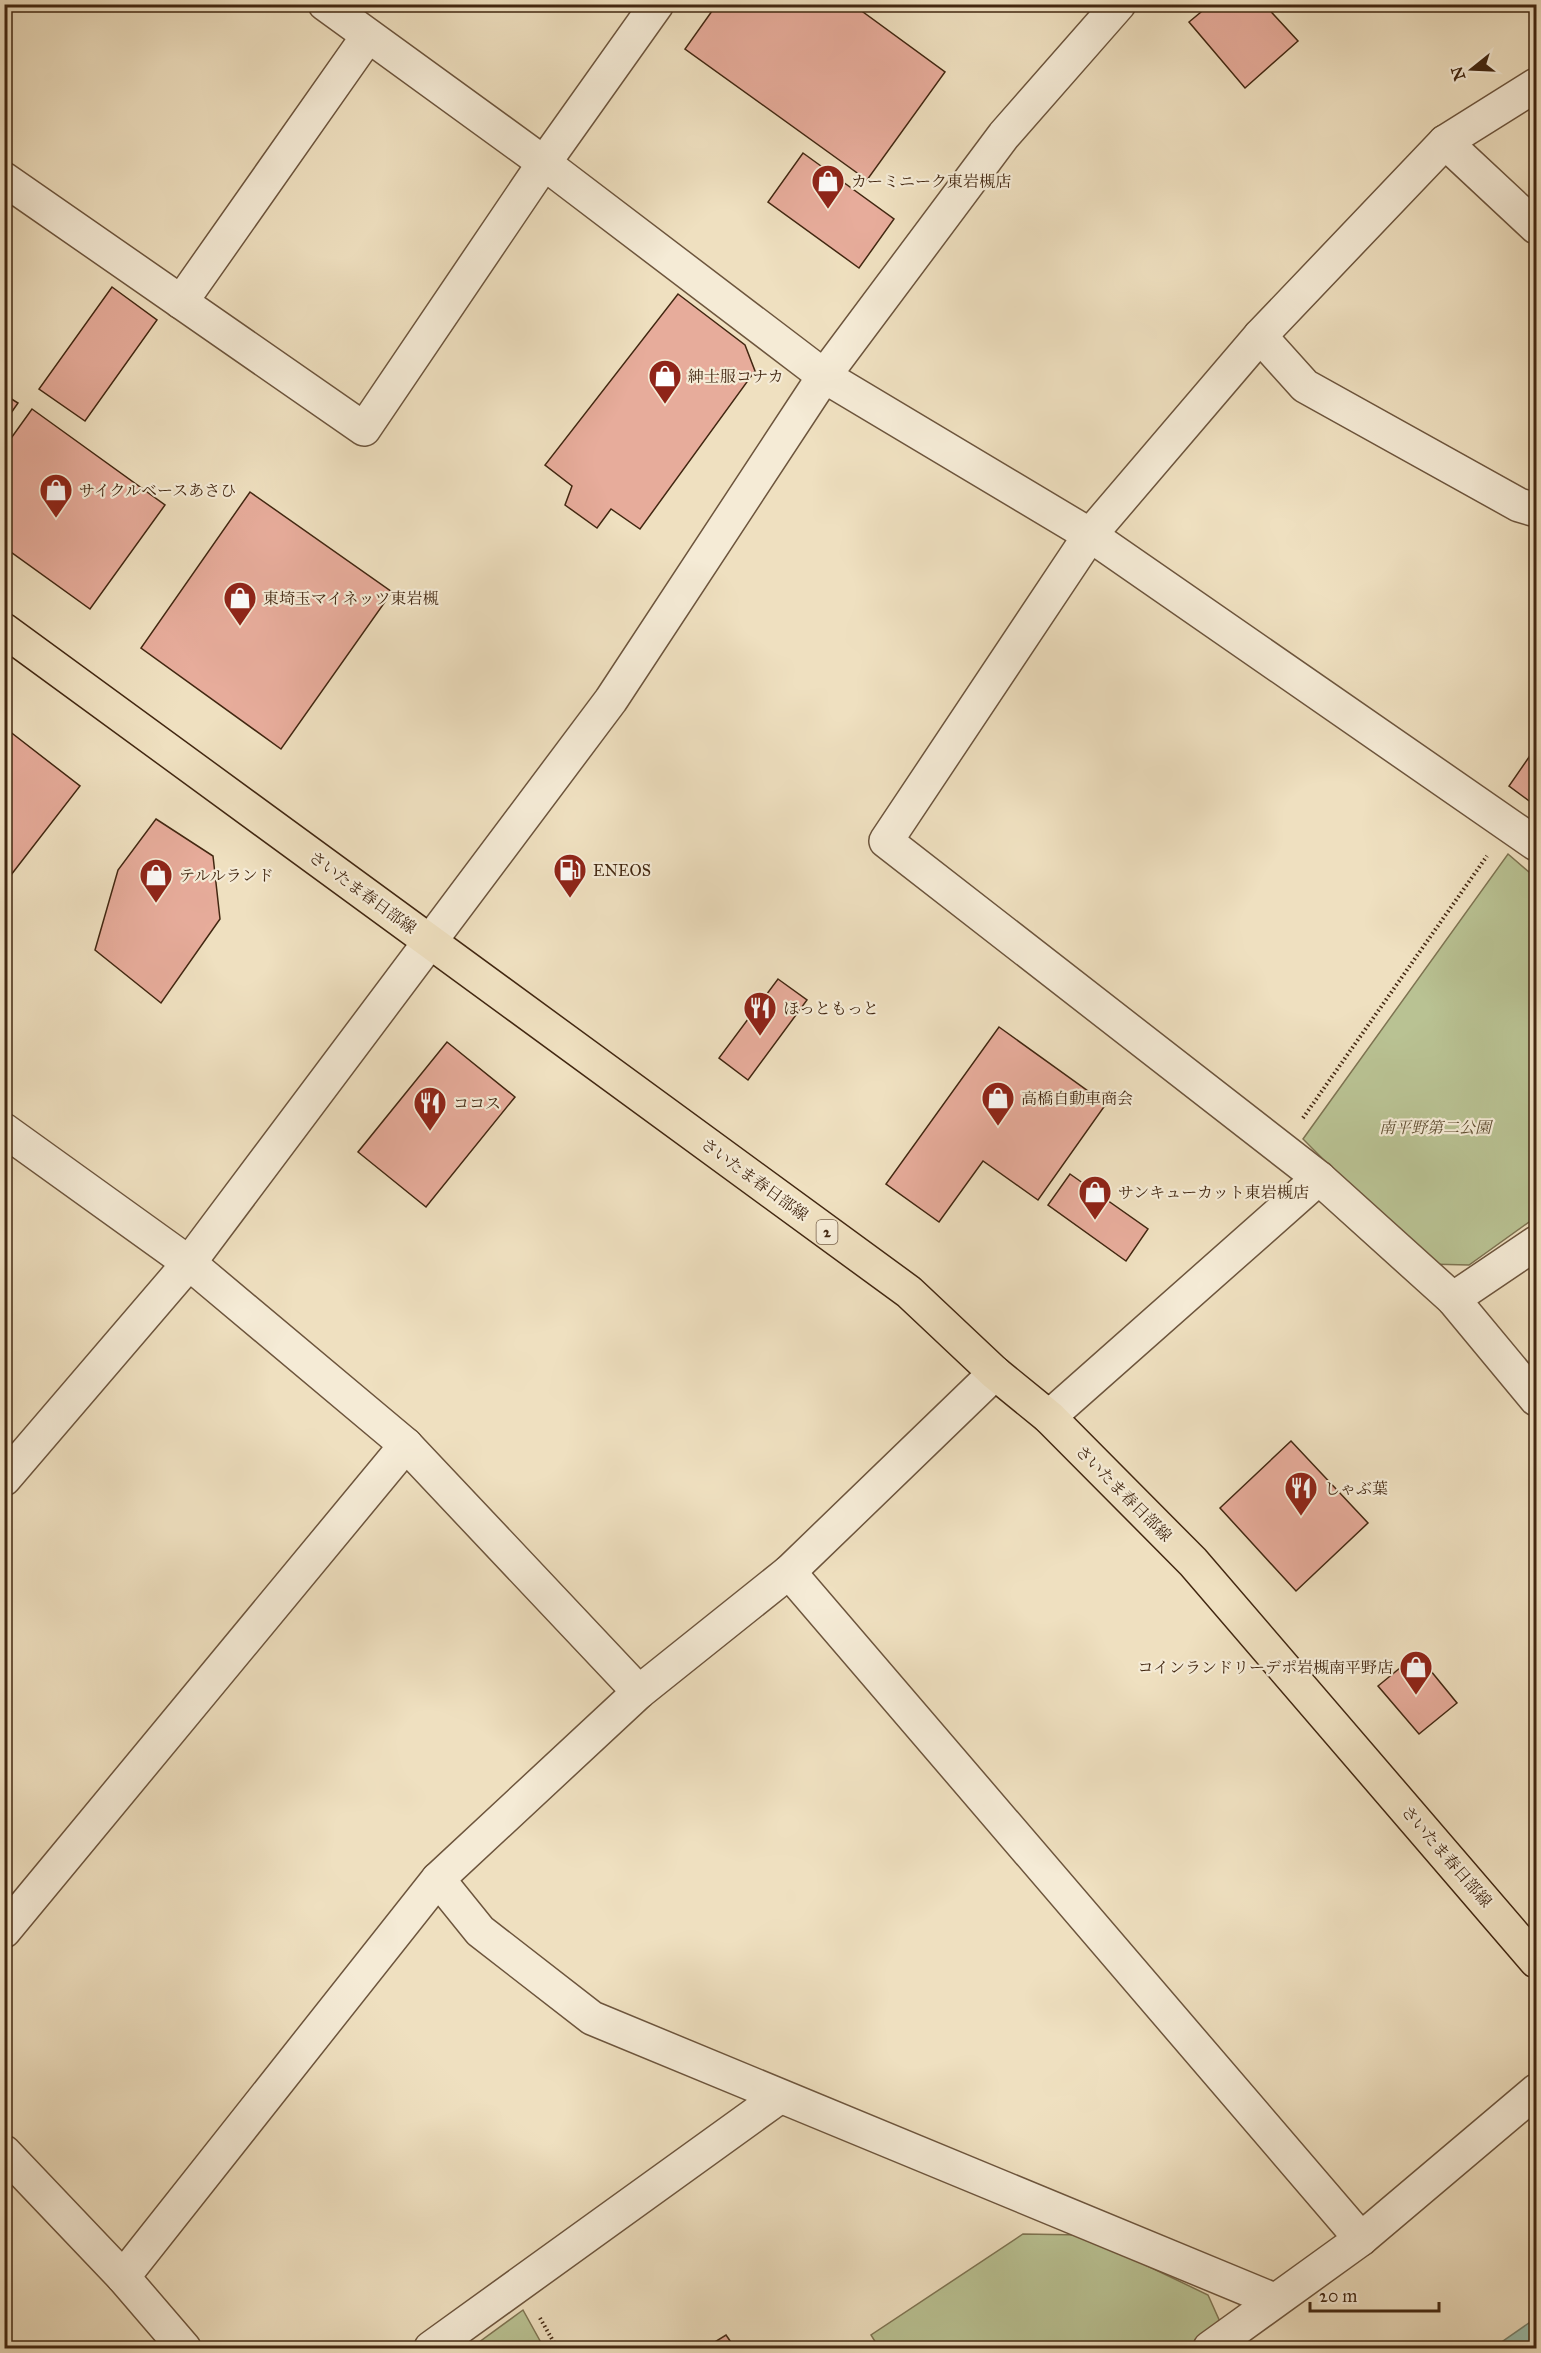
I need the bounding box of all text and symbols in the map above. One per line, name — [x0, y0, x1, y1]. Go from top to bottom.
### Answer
north arrow — [1442, 39, 1502, 99]
text: N — [1447, 64, 1469, 83]
shop icon: カーミニーク東岩槻店 — [810, 163, 846, 210]
place label: カーミニーク東岩槻店 — [851, 172, 1011, 191]
shop icon: 紳士服コナカ — [647, 358, 683, 405]
place label: 紳士服コナカ — [688, 367, 784, 386]
shop icon: サイクルベースあさひ — [38, 472, 74, 519]
place label: サイクルベースあさひ — [79, 481, 236, 500]
shop icon: 東埼玉マイネッツ東岩槻 — [222, 580, 258, 627]
place label: 東埼玉マイネッツ東岩槻 — [263, 589, 439, 608]
street label: さいたま春日部線 — [305, 847, 420, 938]
fuel station icon: ENEOS — [552, 852, 588, 899]
shop icon: テルルランド — [138, 857, 174, 904]
place label: ENEOS — [593, 861, 651, 880]
place label: テルルランド — [179, 866, 274, 885]
restaurant icon: ほっともっと — [742, 990, 778, 1037]
place label: ほっともっと — [783, 999, 879, 1018]
shop icon: 高橋自動車商会 — [980, 1080, 1016, 1127]
restaurant icon: ココス — [412, 1085, 448, 1132]
place label: 高橋自動車商会 — [1021, 1089, 1133, 1108]
place label: ココス — [453, 1094, 501, 1113]
park label: 南平野第二公園 — [1379, 1118, 1494, 1137]
street label: さいたま春日部線 — [697, 1134, 812, 1225]
shop icon: サンキューカット東岩槻店 — [1077, 1174, 1113, 1221]
place label: サンキューカット東岩槻店 — [1118, 1183, 1309, 1202]
road number: 2 — [816, 1220, 838, 1244]
street label: さいたま春日部線 — [1072, 1441, 1176, 1545]
restaurant icon: しゃぶ葉 — [1283, 1470, 1319, 1517]
place label: しゃぶ葉 — [1324, 1479, 1388, 1498]
shop icon: コインランドリーデポ岩槻南平野店 — [1398, 1649, 1434, 1696]
place label: コインランドリーデポ岩槻南平野店 — [1137, 1658, 1393, 1677]
street label: さいたま春日部線 — [1397, 1802, 1496, 1911]
scale bar — [1310, 2275, 1439, 2313]
text: 20 m — [1319, 2285, 1357, 2307]

